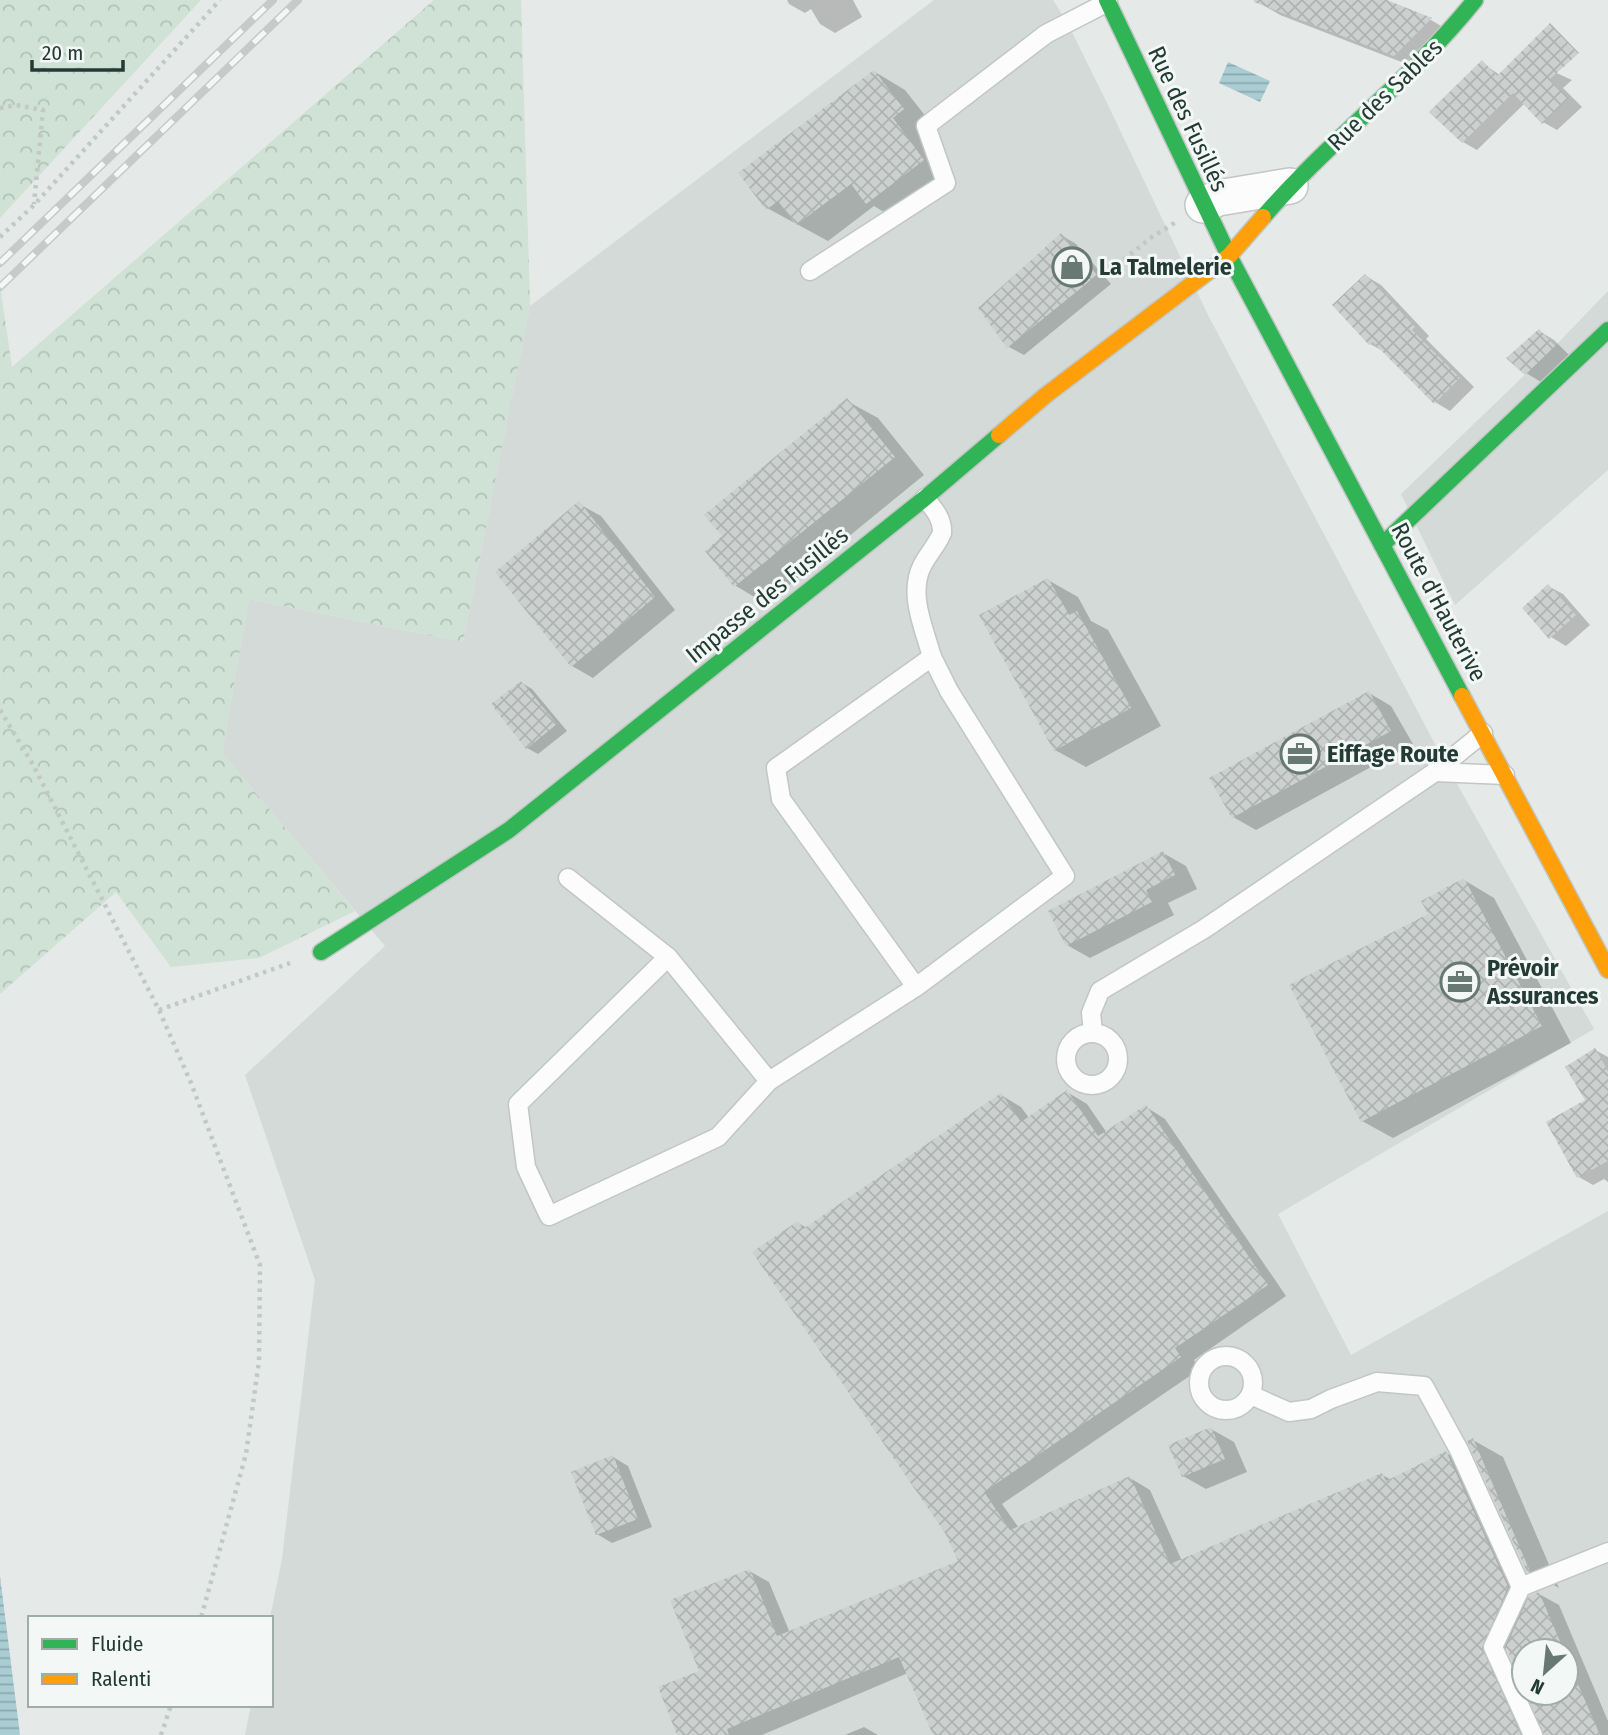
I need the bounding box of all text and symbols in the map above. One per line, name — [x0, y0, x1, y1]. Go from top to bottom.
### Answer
scale bar — [32, 28, 122, 72]
street label: Rue des Sables — [1322, 33, 1448, 157]
text: 20 m — [42, 40, 83, 66]
street label: Rue des Fusillés — [1142, 42, 1234, 196]
shop icon: La Talmelerie — [1051, 246, 1093, 288]
place label: La Talmelerie — [1099, 253, 1232, 281]
street label: Route d'Hauterive — [1385, 518, 1493, 686]
street label: Impasse des Fusillés — [680, 521, 854, 669]
office icon: Eiffage Route — [1279, 733, 1321, 775]
place label: Eiffage Route — [1327, 740, 1459, 768]
place label: Prévoir Assurances — [1486, 954, 1599, 1010]
office icon: Prévoir Assurances — [1439, 961, 1481, 1003]
legend — [28, 1616, 273, 1707]
text: Fluide — [91, 1631, 143, 1657]
north arrow — [1510, 1637, 1580, 1707]
text: Ralenti — [91, 1666, 151, 1692]
text: N — [1527, 1674, 1548, 1700]

